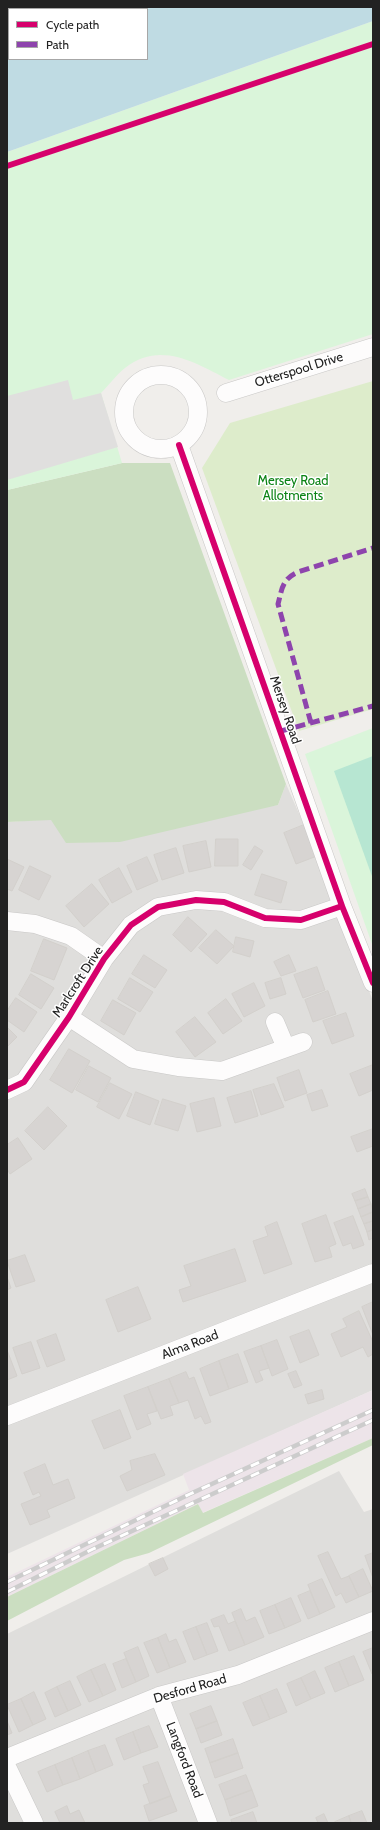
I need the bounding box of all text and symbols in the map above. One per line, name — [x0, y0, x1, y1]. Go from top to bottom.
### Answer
legend — [8, 8, 148, 60]
text: Cycle path — [46, 17, 99, 32]
text: Path — [46, 37, 69, 52]
street label: Otterspool Drive — [253, 349, 345, 391]
park label: Mersey Road Allotments — [258, 473, 328, 504]
street label: Mersey Road — [266, 674, 304, 746]
street label: Marlcroft Drive — [49, 944, 107, 1020]
street label: Alma Road — [159, 1327, 221, 1363]
street label: Desford Road — [152, 1671, 228, 1707]
street label: Langford Road — [162, 1720, 206, 1800]

